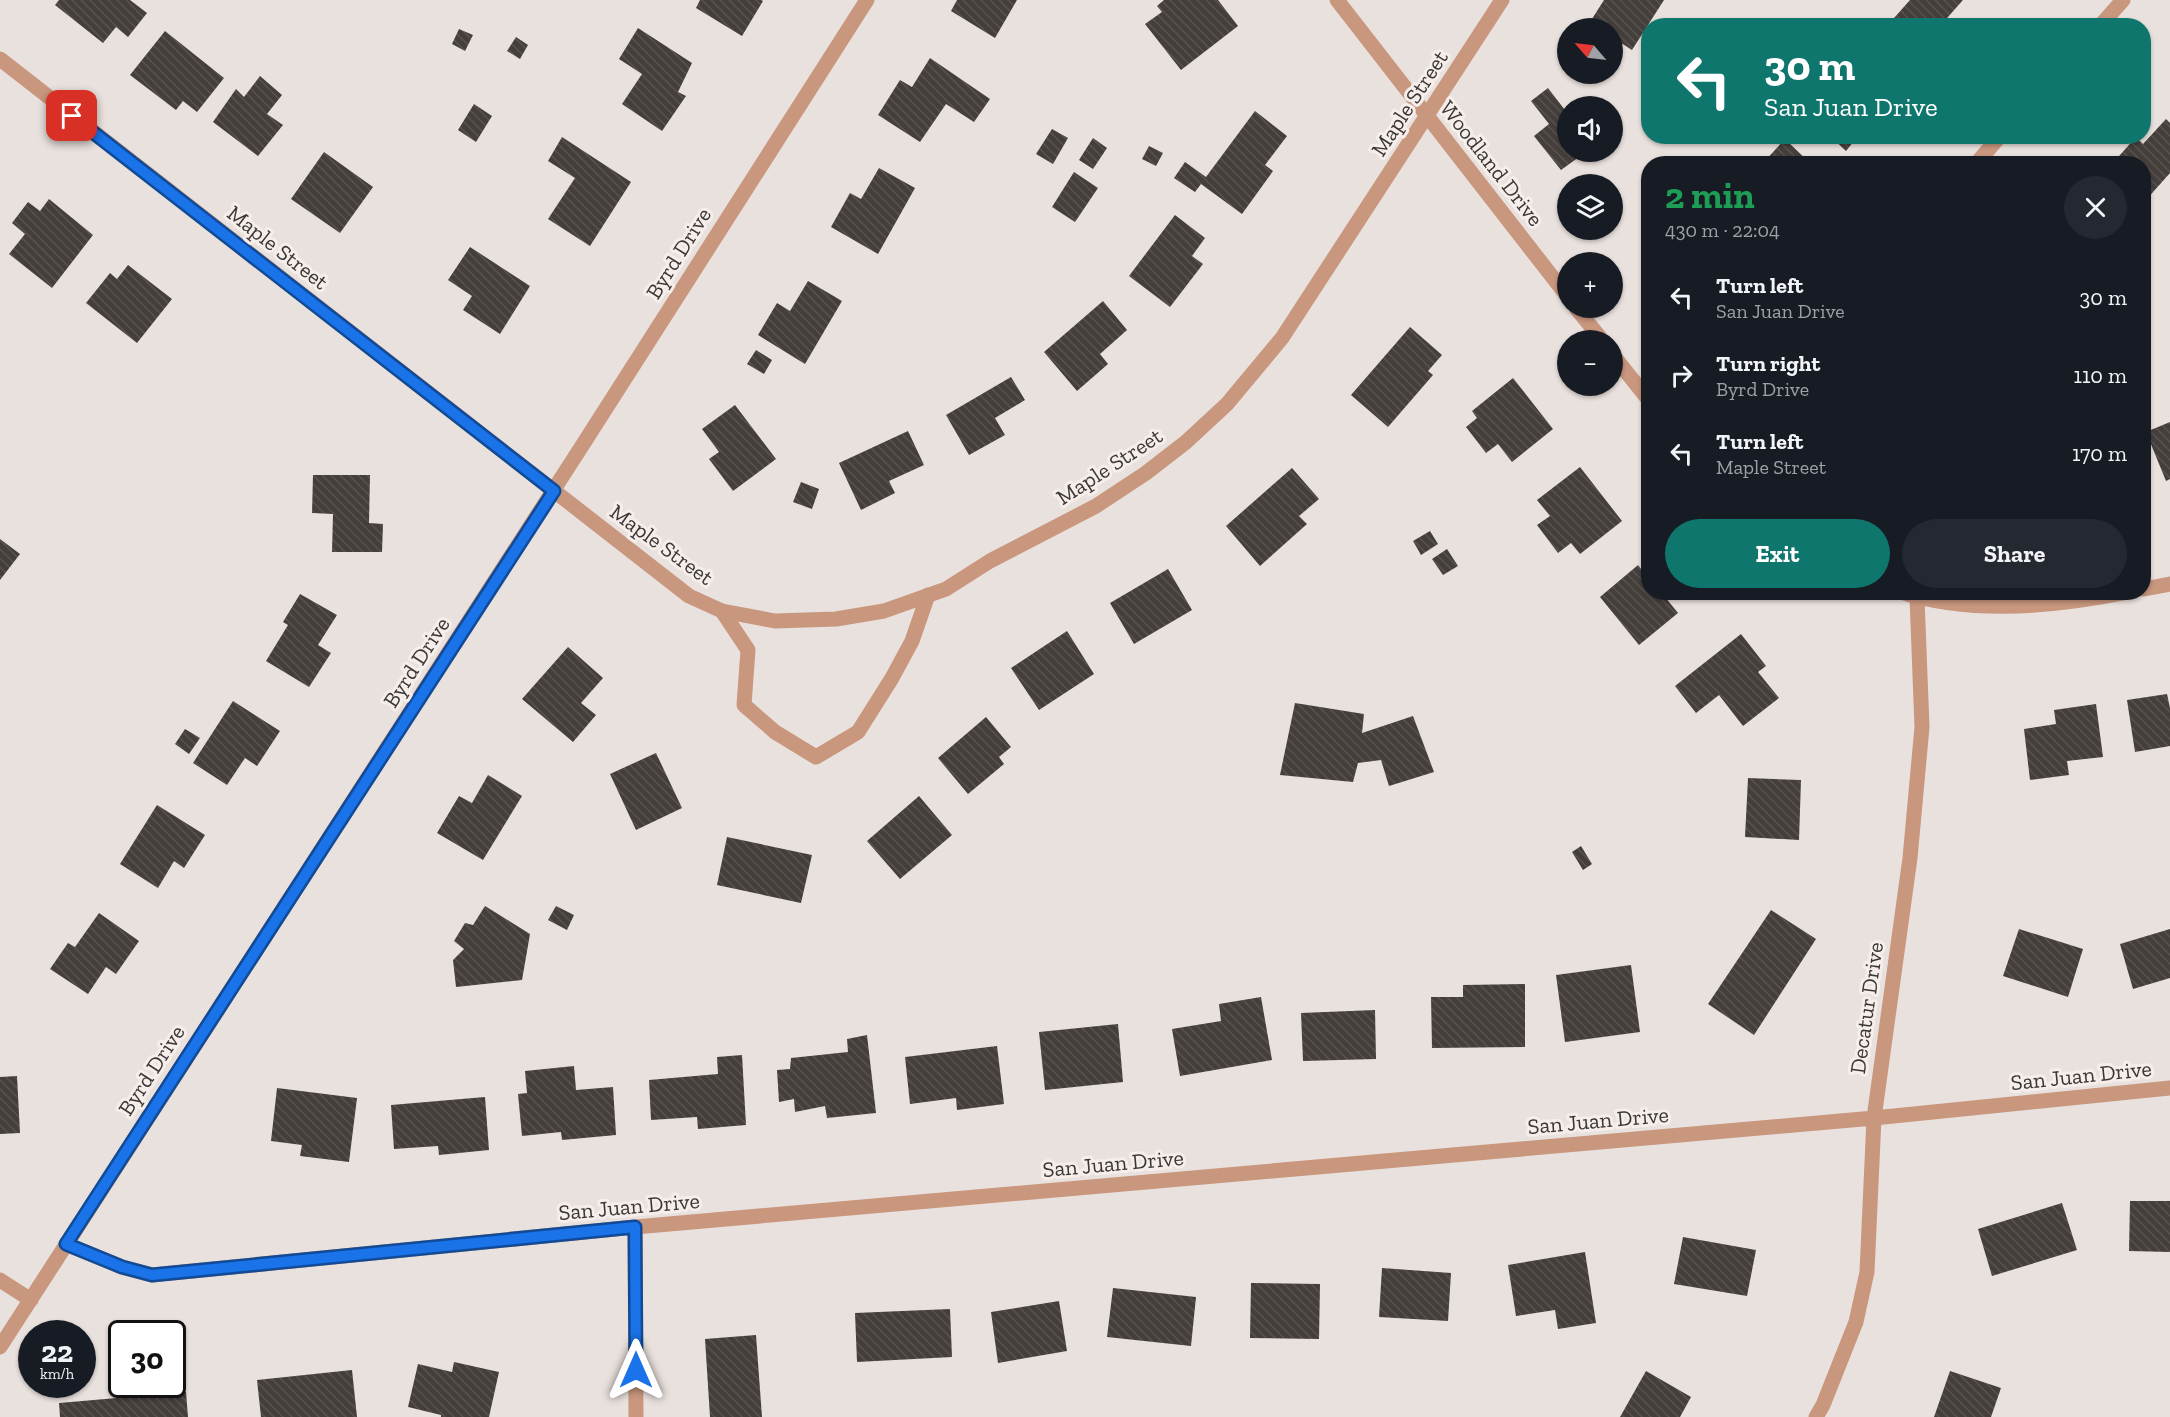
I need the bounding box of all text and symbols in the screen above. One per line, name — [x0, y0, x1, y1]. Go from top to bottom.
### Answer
north arrow — [1557, 18, 1623, 84]
map controls — [1557, 18, 1623, 396]
text: 30 m — [1764, 40, 1855, 91]
icon: left — [1665, 42, 1743, 120]
street label: Maple Street — [1365, 44, 1454, 161]
pin — [46, 90, 97, 141]
text: San Juan Drive — [1764, 91, 1938, 123]
street label: Woodland Drive — [1434, 95, 1549, 232]
button: sound — [1557, 96, 1623, 162]
icon: arrive — [55, 99, 88, 132]
button: layers — [1557, 174, 1623, 240]
text: 2 min — [1665, 174, 1755, 217]
button: close — [2064, 176, 2127, 239]
street label: Maple Street — [222, 199, 334, 296]
street label: Byrd Drive — [640, 203, 717, 304]
text: 430 m · 22:04 — [1665, 218, 1780, 242]
button: + — [1557, 252, 1623, 318]
text: Turn left — [1716, 272, 1803, 299]
icon: left — [1665, 281, 1698, 314]
text: 30 m — [2080, 284, 2127, 311]
text: San Juan Drive — [1716, 299, 1845, 323]
button: − — [1557, 330, 1623, 396]
text: Turn right — [1716, 350, 1820, 377]
icon: right — [1665, 359, 1698, 392]
text: 110 m — [2073, 362, 2127, 389]
text: Byrd Drive — [1716, 377, 1809, 401]
street label: Maple Street — [1051, 422, 1168, 511]
text: Turn left — [1716, 428, 1803, 455]
icon: left — [1665, 437, 1698, 470]
text: 170 m — [2072, 440, 2127, 467]
text: Maple Street — [1716, 455, 1826, 479]
street label: Maple Street — [605, 498, 719, 591]
button: Exit — [1665, 519, 1890, 588]
button: Share — [1902, 519, 2127, 588]
street label: Byrd Drive — [377, 612, 456, 713]
street label: Decatur Drive — [1844, 940, 1889, 1076]
street label: Byrd Drive — [112, 1020, 191, 1121]
street label: San Juan Drive — [2009, 1055, 2153, 1096]
street label: San Juan Drive — [1526, 1101, 1670, 1140]
street label: San Juan Drive — [1041, 1144, 1185, 1183]
street label: San Juan Drive — [557, 1187, 701, 1226]
speed limit sign: 30 — [108, 1320, 186, 1398]
text: 22 — [41, 1334, 73, 1370]
position arrow — [604, 1338, 668, 1402]
text: km/h — [40, 1365, 74, 1383]

